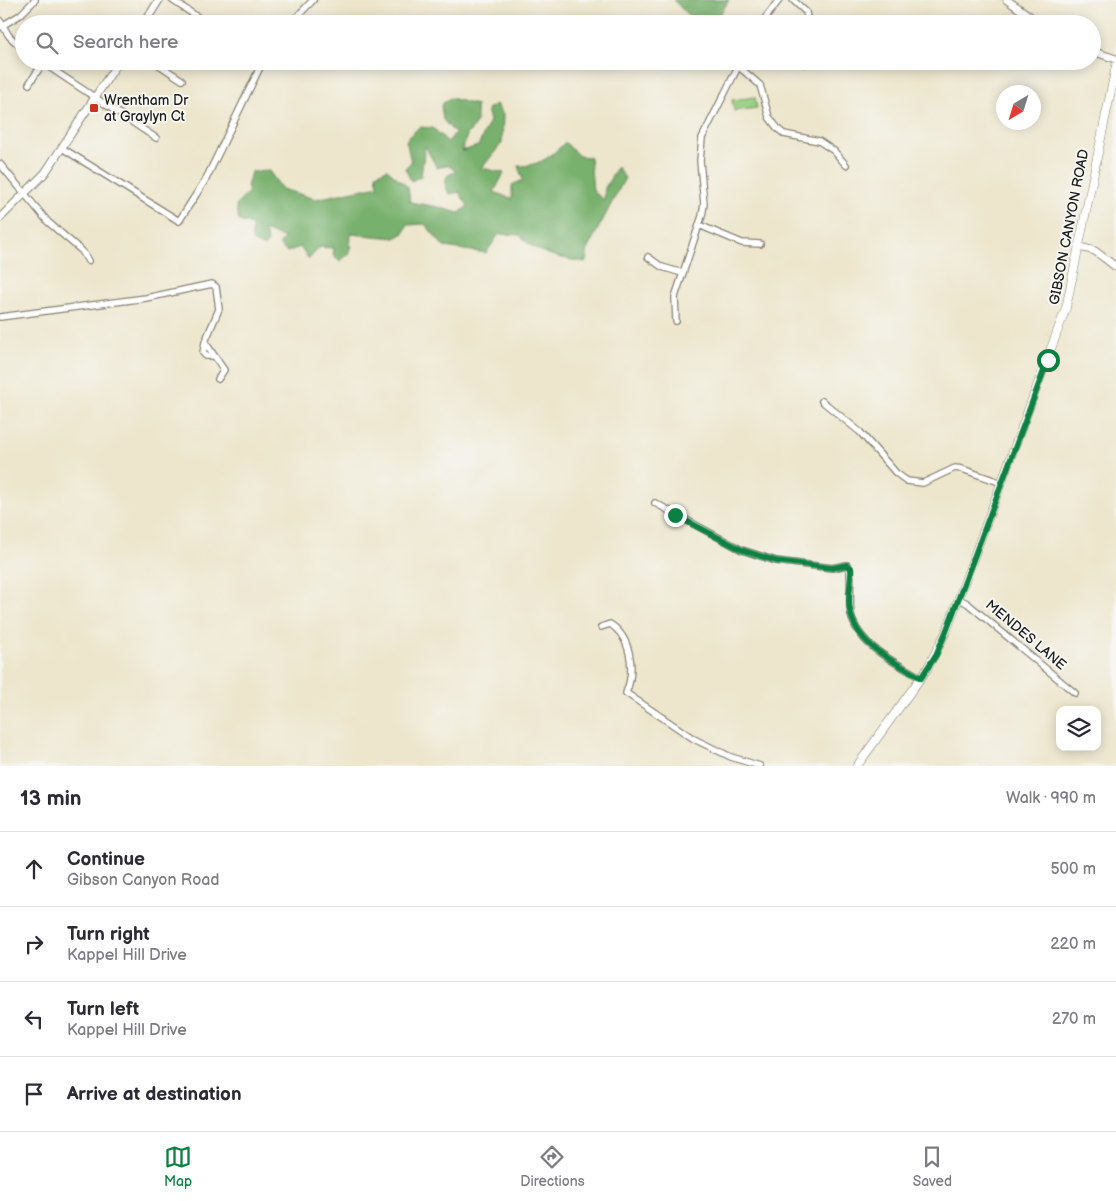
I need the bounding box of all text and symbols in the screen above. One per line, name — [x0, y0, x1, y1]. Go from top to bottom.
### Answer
search box — [15, 15, 1101, 70]
icon: search — [33, 29, 61, 57]
text: Search here — [73, 31, 178, 54]
north arrow — [996, 85, 1041, 130]
place label: Wrentham Dr at Graylyn Ct — [104, 92, 189, 125]
marker: Wrentham Dr at Graylyn Ct — [88, 102, 100, 114]
street label: GIBSON CANYON ROAD — [1046, 148, 1092, 306]
route start — [1037, 349, 1060, 372]
route end — [664, 504, 687, 527]
street label: MENDES LANE — [982, 596, 1070, 674]
map controls — [1056, 706, 1101, 751]
button: layers — [1056, 706, 1101, 751]
text: 13 min — [20, 786, 82, 811]
text: Walk · 990 m — [1006, 789, 1096, 808]
text: Continue — [67, 848, 145, 871]
icon: ahead — [20, 855, 48, 883]
text: 500 m — [1050, 860, 1096, 879]
text: Gibson Canyon Road — [67, 871, 219, 890]
text: Turn right — [67, 923, 150, 946]
icon: right — [20, 930, 48, 958]
text: 220 m — [1050, 935, 1096, 954]
text: Kappel Hill Drive — [67, 946, 187, 965]
text: Turn left — [67, 998, 139, 1021]
icon: left — [20, 1005, 48, 1033]
text: 270 m — [1052, 1010, 1096, 1029]
text: Kappel Hill Drive — [67, 1021, 187, 1040]
icon: arrive — [20, 1080, 48, 1108]
text: Arrive at destination — [67, 1083, 242, 1106]
tab: Map — [164, 1143, 192, 1190]
tab: Directions — [520, 1143, 585, 1190]
tab: Saved — [913, 1143, 952, 1190]

